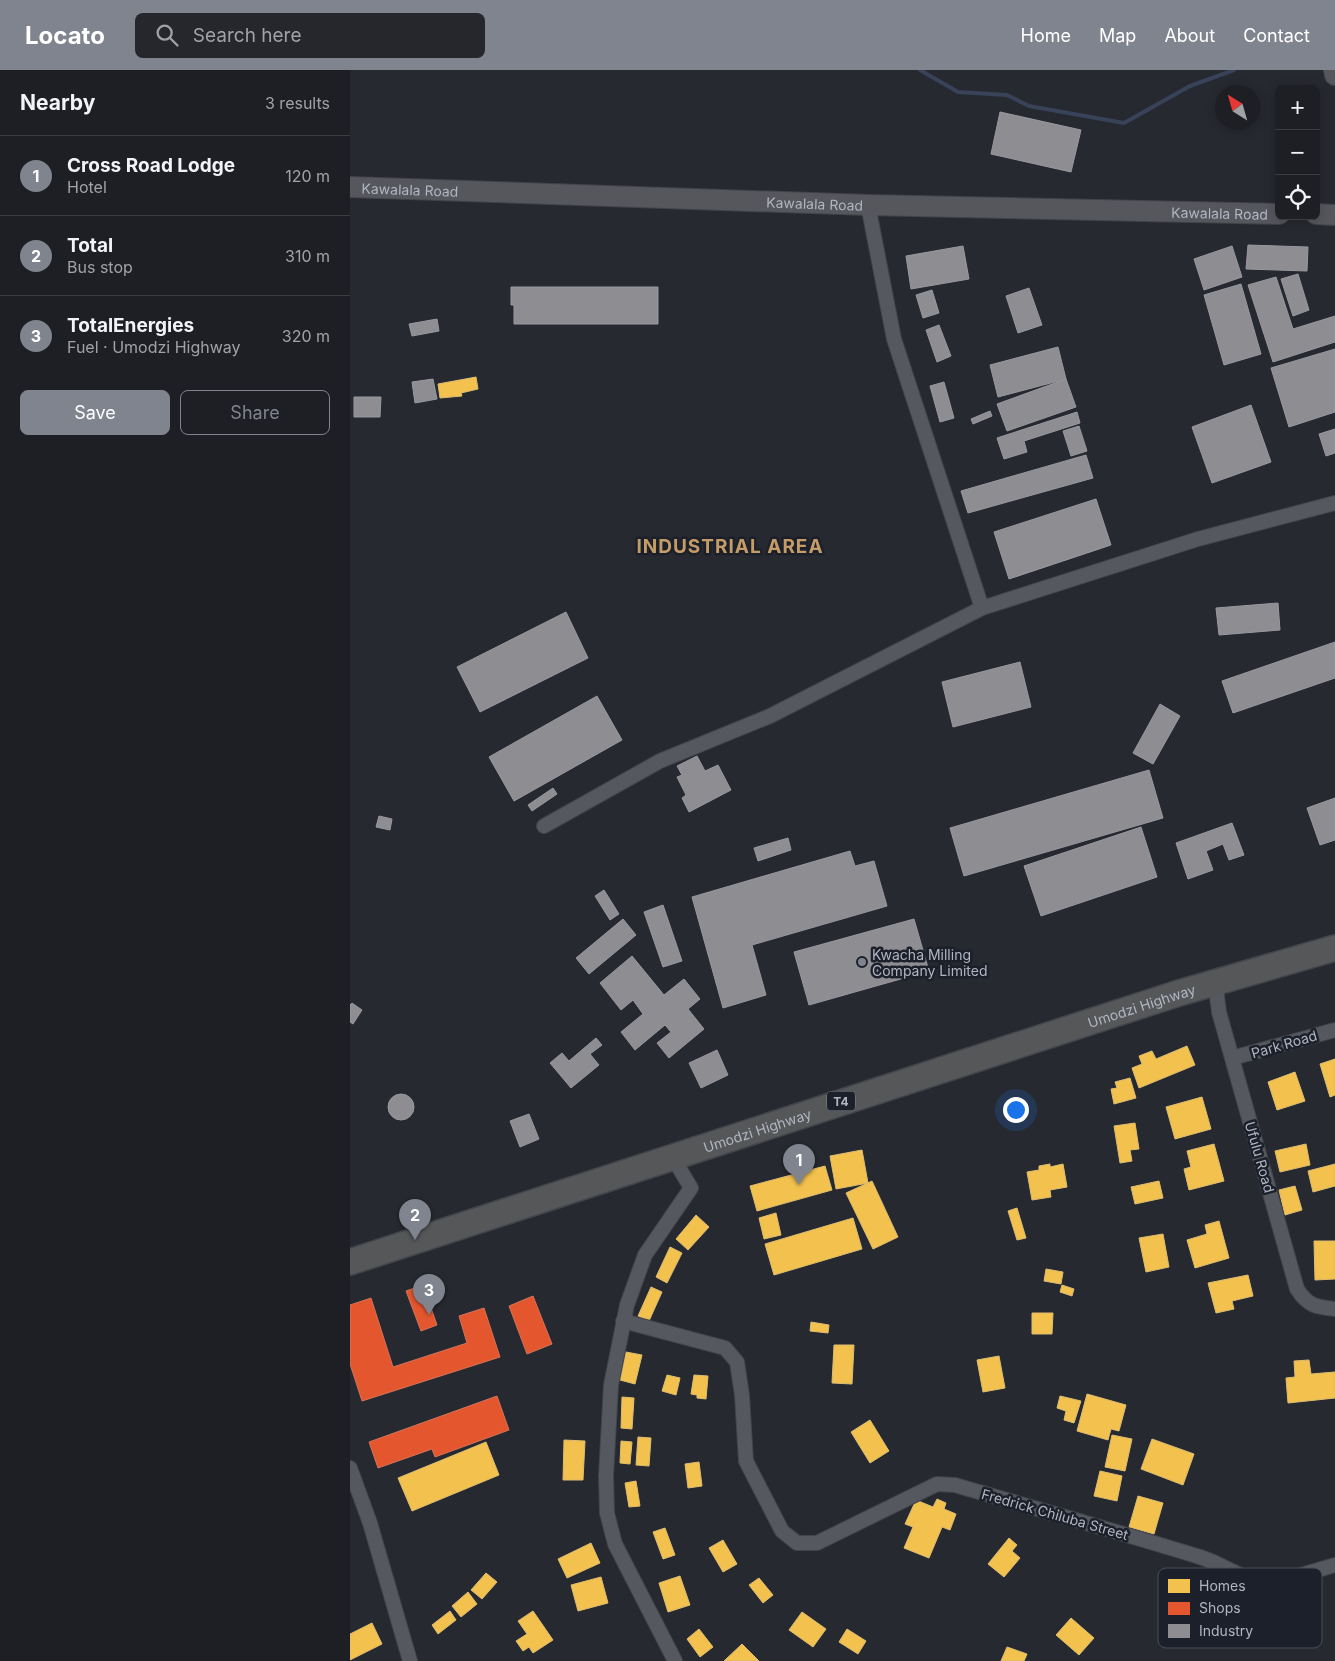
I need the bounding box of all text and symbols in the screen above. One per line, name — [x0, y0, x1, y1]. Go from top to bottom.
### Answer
search box — [135, 13, 485, 58]
text: Locato — [25, 21, 105, 50]
icon: search — [153, 21, 181, 49]
text: Search here — [193, 24, 301, 47]
text: Home — [1021, 25, 1071, 46]
text: Map — [1099, 25, 1136, 46]
text: About — [1164, 25, 1215, 46]
text: Contact — [1243, 25, 1310, 46]
north arrow — [1215, 85, 1260, 130]
map controls — [1275, 85, 1320, 220]
button: + — [1275, 85, 1320, 130]
text: Nearby — [20, 90, 95, 115]
text: 3 results — [265, 93, 330, 113]
button: − — [1275, 130, 1320, 175]
text: Cross Road Lodge — [67, 154, 235, 177]
text: 1 — [33, 166, 39, 186]
text: 120 m — [285, 166, 330, 186]
button: locate — [1275, 175, 1320, 220]
text: Hotel — [67, 177, 107, 197]
street label: Kawalala Road — [361, 179, 459, 199]
street label: Kawalala Road — [766, 193, 863, 213]
street label: Kawalala Road — [1171, 203, 1268, 222]
text: Total — [67, 234, 113, 257]
text: 2 — [31, 246, 41, 266]
text: 310 m — [285, 246, 330, 266]
text: Bus stop — [67, 257, 133, 277]
text: TotalEnergies — [67, 314, 194, 337]
text: 3 — [31, 326, 41, 346]
text: 320 m — [282, 326, 330, 346]
text: Fuel · Umodzi Highway — [67, 337, 241, 357]
button: Save — [20, 390, 170, 435]
button: Share — [180, 390, 330, 435]
district label: INDUSTRIAL AREA — [636, 535, 824, 558]
place label: Kwacha Milling Company Limited — [872, 946, 987, 979]
marker: Kwacha Milling Company Limited — [856, 956, 868, 968]
street label: Umodzi Highway — [1085, 980, 1197, 1031]
street label: Park Road — [1249, 1027, 1319, 1061]
road number: T4 — [827, 1091, 855, 1110]
your location — [1003, 1097, 1029, 1123]
street label: Umodzi Highway — [701, 1104, 813, 1155]
street label: Ufulu Road — [1242, 1119, 1278, 1195]
pin: 1 — [783, 1144, 815, 1185]
pin: 2 — [399, 1199, 431, 1240]
pin: 3 — [413, 1274, 445, 1315]
street label: Fredrick Chiluba Street — [980, 1485, 1131, 1543]
legend — [1158, 1568, 1322, 1648]
text: Homes — [1199, 1577, 1246, 1594]
text: Shops — [1199, 1599, 1241, 1616]
text: Industry — [1199, 1622, 1253, 1639]

